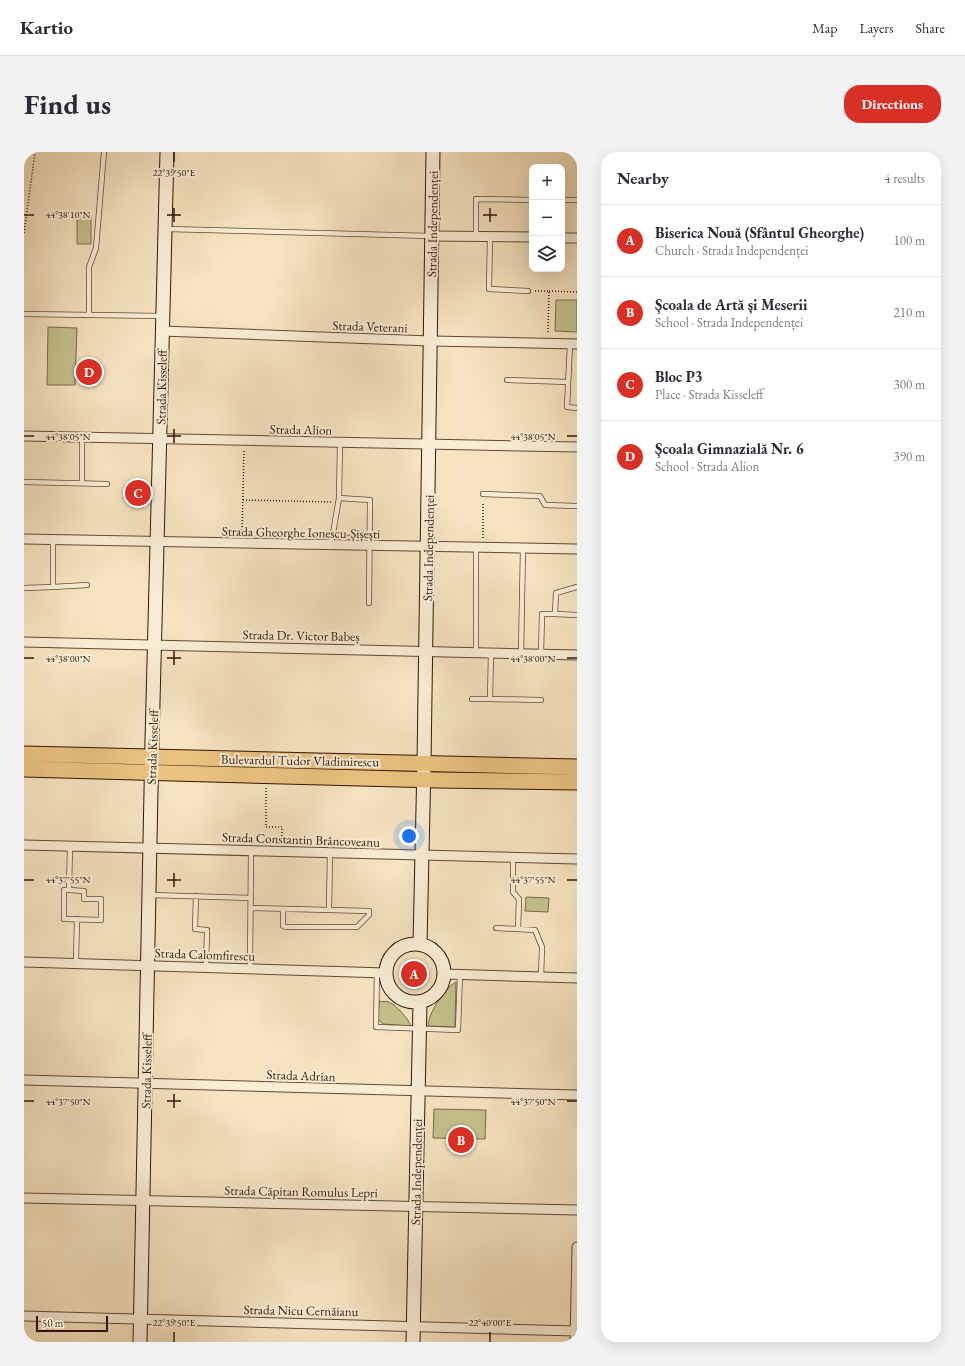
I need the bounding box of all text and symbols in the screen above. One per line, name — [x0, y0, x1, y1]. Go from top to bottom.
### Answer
text: Kartio — [20, 15, 73, 40]
text: Map — [812, 19, 837, 37]
text: Layers — [859, 19, 894, 37]
text: Share — [916, 19, 945, 37]
button: Directions — [844, 85, 941, 123]
text: Find us — [24, 86, 111, 122]
map controls — [529, 164, 565, 272]
button: + — [529, 164, 565, 200]
text: 22°39'50"E — [153, 166, 196, 179]
text: Nearby — [617, 167, 669, 189]
text: 4 results — [884, 170, 925, 187]
street label: Strada Independenței — [423, 171, 442, 277]
button: − — [529, 200, 565, 236]
text: 44°38'10"N — [46, 208, 91, 221]
text: Biserica Nouă (Sfântul Gheorghe) — [655, 223, 864, 242]
text: A — [625, 232, 635, 249]
text: 100 m — [894, 232, 925, 249]
button: layers — [529, 236, 565, 272]
text: Church · Strada Independenței — [655, 242, 808, 259]
text: Școala de Artă și Meserii — [655, 295, 807, 314]
text: B — [626, 304, 634, 321]
text: 210 m — [894, 304, 925, 321]
text: School · Strada Independenței — [655, 314, 803, 331]
street label: Strada Veterani — [332, 317, 408, 336]
street label: Strada Kisseleff — [152, 348, 171, 425]
pin: D — [76, 357, 102, 387]
text: Bloc P3 — [655, 367, 703, 386]
text: C — [625, 376, 635, 393]
text: 300 m — [894, 376, 925, 393]
text: Place · Strada Kisseleff — [655, 386, 764, 403]
street label: Strada Alion — [270, 420, 333, 439]
text: 44°38'05"N — [46, 430, 91, 443]
text: 44°38'05"N — [511, 430, 556, 443]
text: Școala Gimnazială Nr. 6 — [655, 439, 804, 458]
text: D — [625, 448, 635, 465]
text: 390 m — [894, 448, 925, 465]
text: School · Strada Alion — [655, 458, 759, 475]
pin: C — [125, 478, 151, 508]
street label: Strada Independenței — [419, 495, 438, 601]
street label: Strada Gheorghe Ionescu-Șișești — [222, 523, 380, 542]
street label: Strada Dr. Victor Babeș — [242, 626, 360, 645]
text: 44°38'00"N — [46, 652, 91, 665]
text: 44°38'00"N — [511, 652, 556, 665]
street label: Strada Kisseleff — [143, 708, 162, 785]
street label: Bulevardul Tudor Vladimirescu — [221, 751, 379, 770]
your location — [399, 826, 419, 846]
street label: Strada Constantin Brâncoveanu — [222, 828, 381, 851]
text: 44°37'55"N — [46, 873, 91, 886]
text: 44°37'55"N — [511, 873, 556, 886]
street label: Strada Calomfirescu — [154, 944, 256, 965]
pin: A — [401, 959, 427, 989]
street label: Strada Kisseleff — [137, 1032, 156, 1109]
street label: Strada Adrian — [266, 1066, 336, 1085]
text: 44°37'50"N — [46, 1095, 91, 1108]
text: 44°37'50"N — [511, 1095, 556, 1108]
street label: Strada Independenței — [407, 1119, 426, 1225]
pin: B — [448, 1125, 474, 1155]
street label: Strada Căpitan Romulus Lepri — [224, 1182, 378, 1201]
street label: Strada Nicu Cernăianu — [243, 1301, 359, 1320]
scale bar — [36, 1314, 108, 1333]
text: 50 m — [42, 1316, 63, 1330]
text: 22°39'50"E — [153, 1316, 196, 1329]
text: 22°40'00"E — [469, 1316, 512, 1329]

